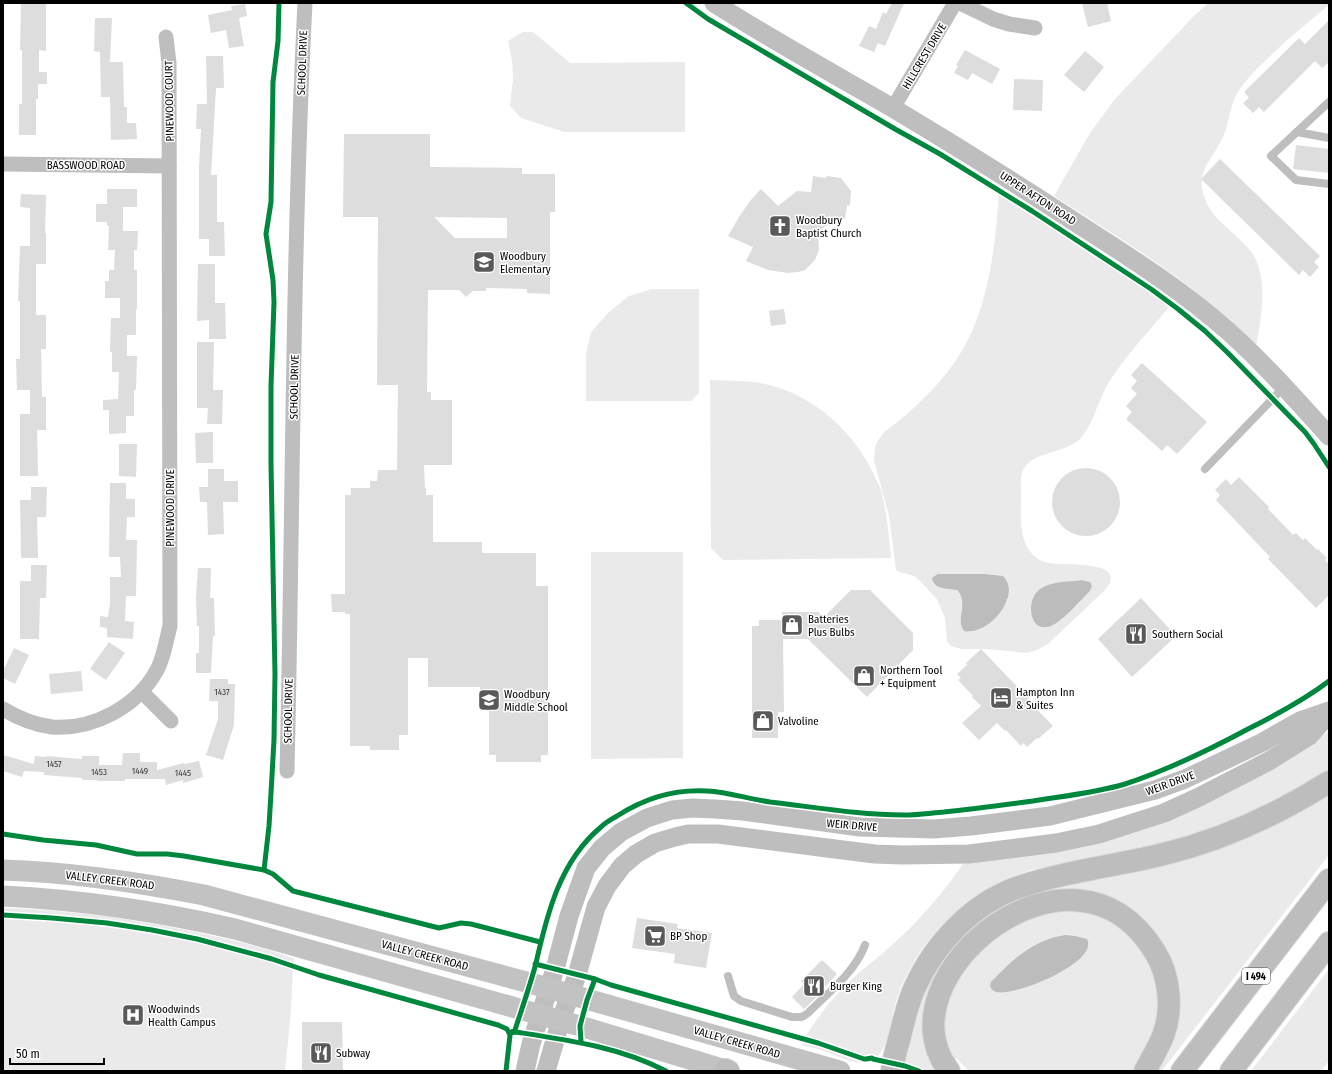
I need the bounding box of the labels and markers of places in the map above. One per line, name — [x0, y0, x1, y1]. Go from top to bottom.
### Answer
church icon: Woodbury Baptist Church — [767, 213, 793, 239]
place label: Woodbury Baptist Church — [796, 214, 862, 240]
school or university icon: Woodbury Elementary — [471, 249, 497, 275]
place label: Woodbury Elementary — [500, 250, 551, 276]
shop icon: Batteries Plus Bulbs — [779, 612, 805, 638]
place label: Batteries Plus Bulbs — [808, 613, 855, 639]
restaurant icon: Southern Social — [1123, 621, 1149, 647]
place label: Southern Social — [1152, 628, 1223, 641]
shop icon: Northern Tool + Equipment — [851, 663, 877, 689]
place label: Northern Tool + Equipment — [880, 664, 942, 690]
hotel icon: Hampton Inn & Suites — [988, 685, 1014, 711]
place label: Hampton Inn & Suites — [1016, 686, 1074, 712]
school or university icon: Woodbury Middle School — [476, 687, 502, 713]
place label: Woodbury Middle School — [504, 688, 568, 714]
shop icon: Valvoline — [750, 708, 776, 734]
place label: Valvoline — [778, 715, 819, 728]
supermarket icon: BP Shop — [642, 923, 668, 949]
place label: BP Shop — [670, 930, 707, 943]
restaurant icon: Burger King — [801, 973, 827, 999]
place label: Burger King — [830, 980, 883, 993]
hospital icon: Woodwinds Health Campus — [120, 1002, 146, 1028]
place label: Woodwinds Health Campus — [148, 1003, 216, 1029]
restaurant icon: Subway — [308, 1040, 334, 1066]
place label: Subway — [336, 1047, 370, 1060]

